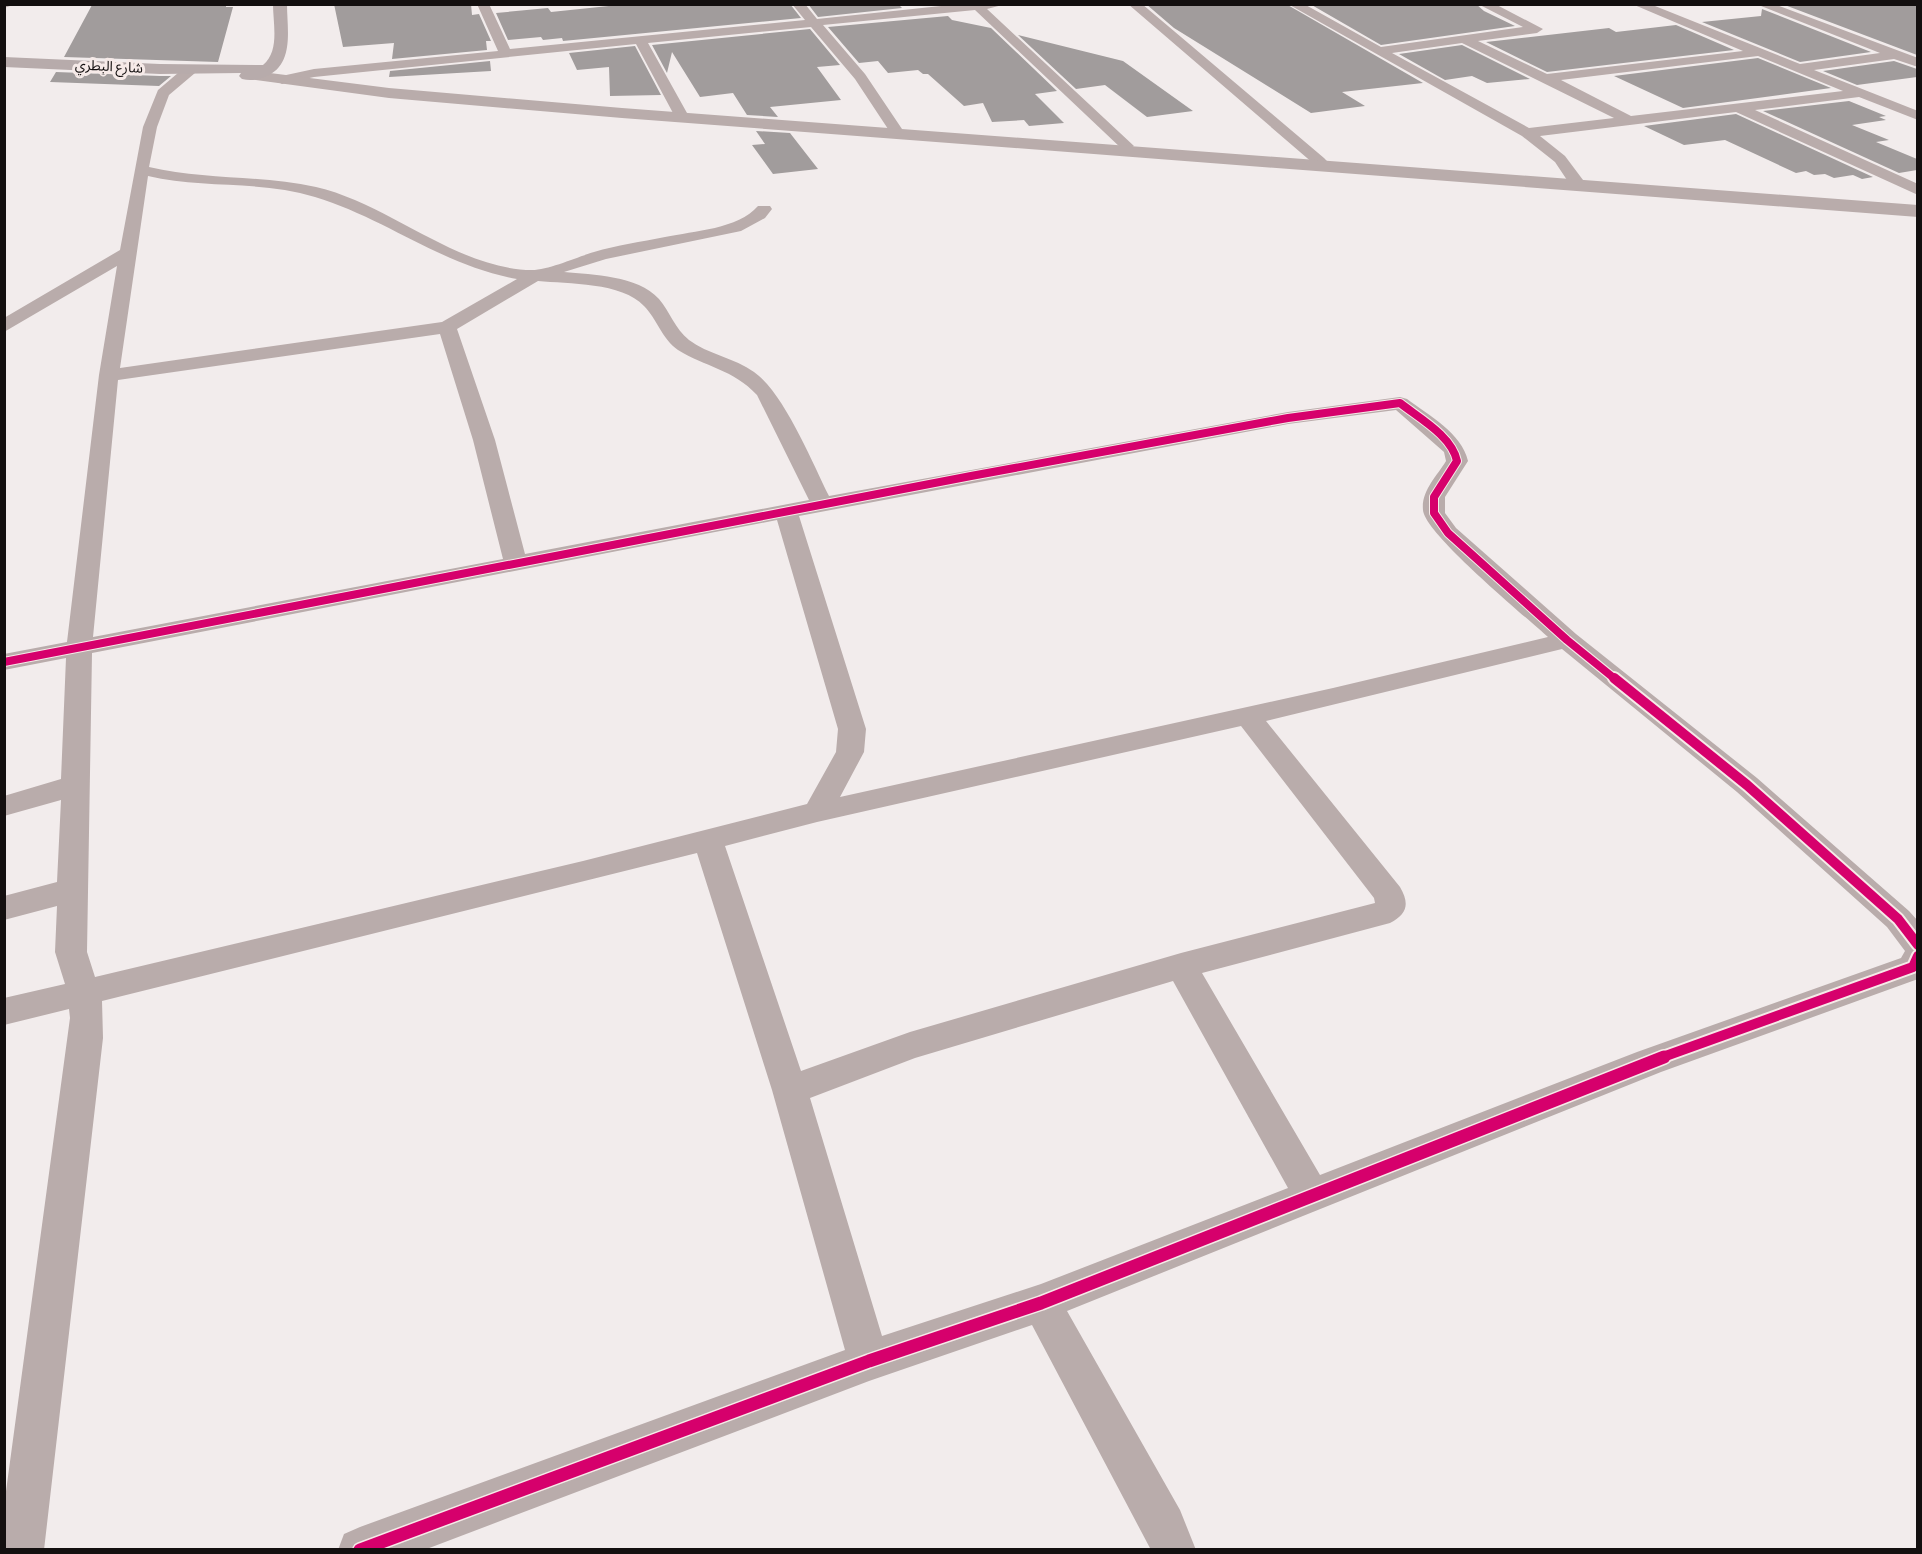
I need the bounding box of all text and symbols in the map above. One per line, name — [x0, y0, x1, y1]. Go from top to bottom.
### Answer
street label: شارع البطري — [74, 54, 143, 79]

